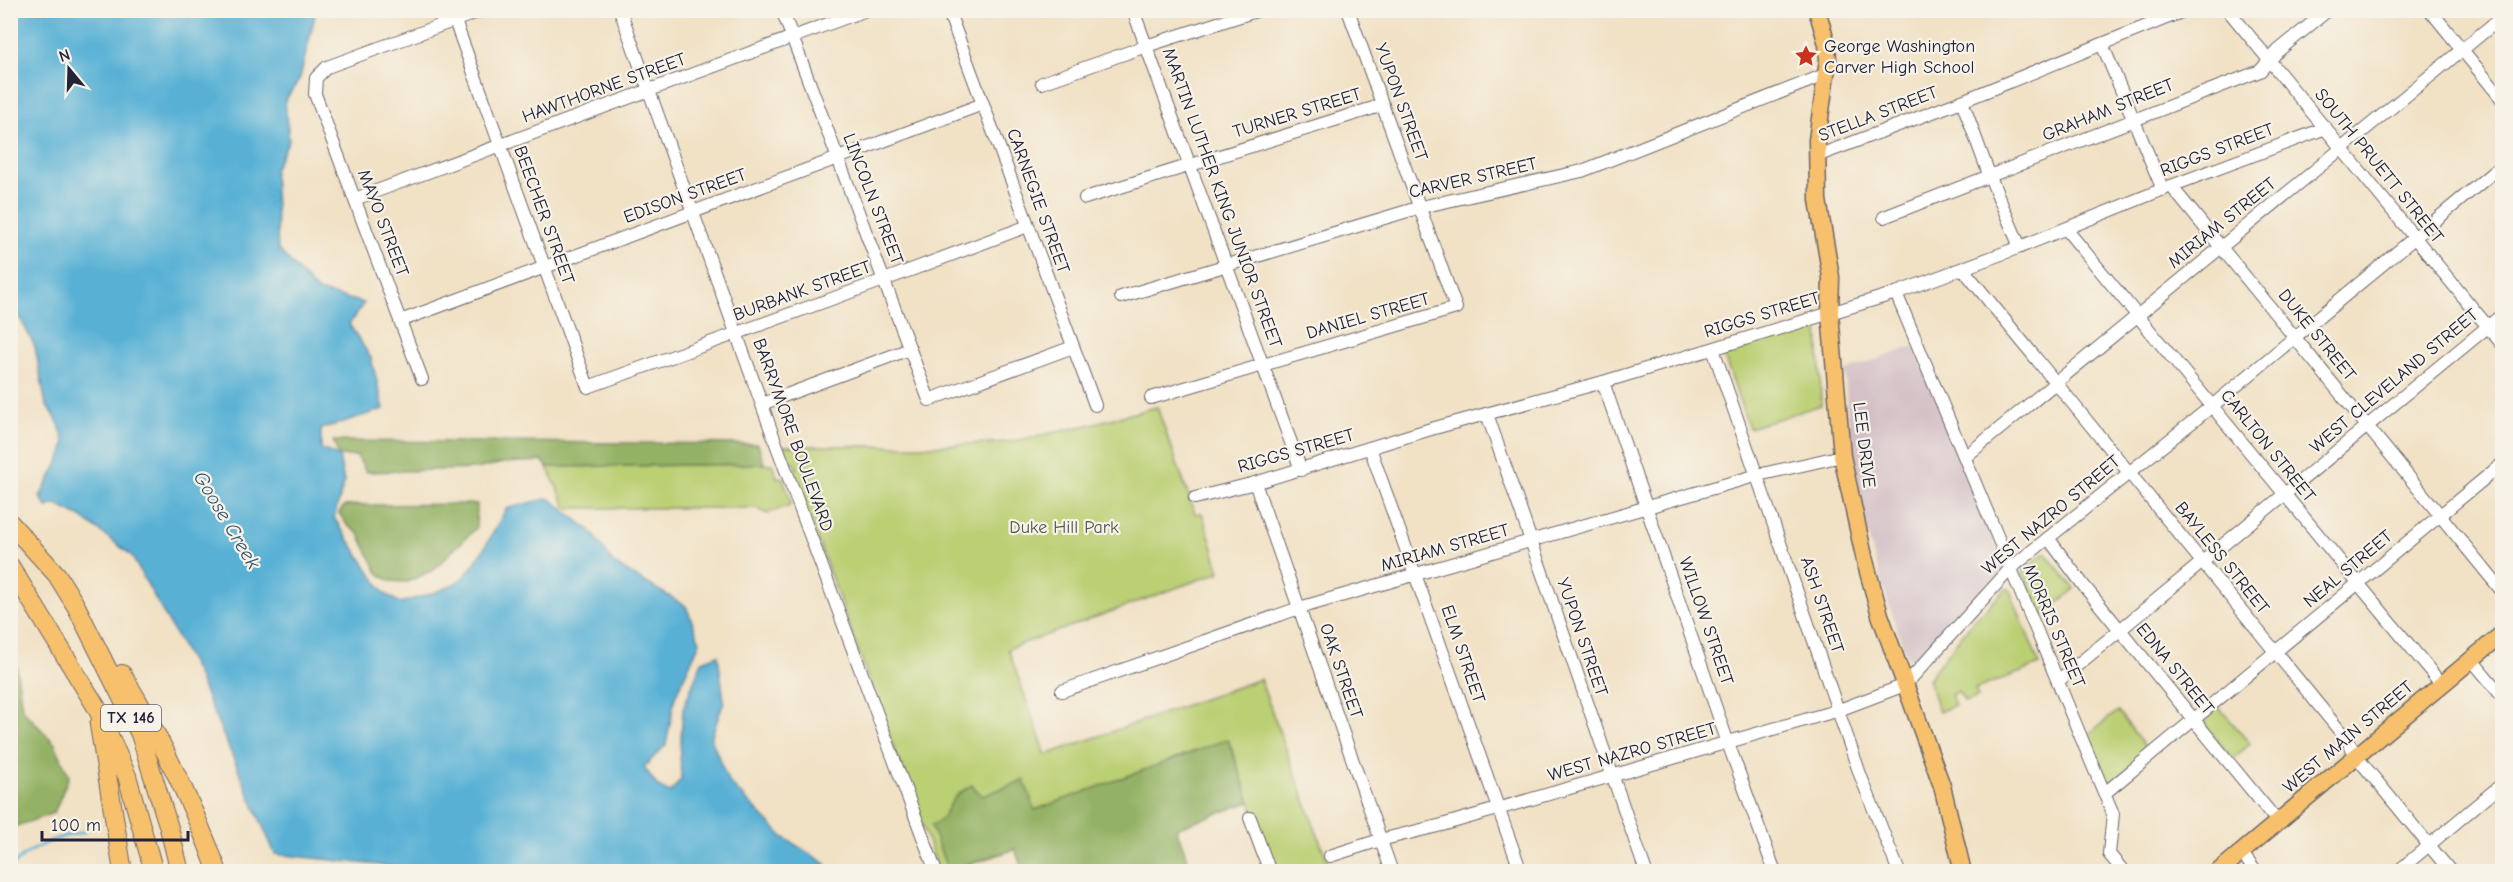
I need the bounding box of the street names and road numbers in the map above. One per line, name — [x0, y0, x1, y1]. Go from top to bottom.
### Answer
street label: YUPON STREET — [1370, 40, 1432, 164]
street label: MARTIN LUTHER KING JUNIOR STREET — [1158, 45, 1286, 351]
street label: HAWTHORNE STREET — [519, 48, 689, 127]
street label: GRAHAM STREET — [2039, 74, 2177, 146]
street label: STELLA STREET — [1816, 81, 1941, 146]
street label: TURNER STREET — [1230, 83, 1364, 143]
street label: SOUTH PRUETT STREET — [2310, 84, 2448, 248]
street label: RIGGS STREET — [2157, 118, 2277, 181]
street label: CARNEGIE STREET — [1002, 126, 1074, 277]
street label: LINCOLN STREET — [838, 131, 908, 268]
street label: BEECHER STREET — [509, 143, 579, 288]
street label: CARVER STREET — [1407, 153, 1540, 203]
street label: EDISON STREET — [621, 164, 750, 228]
street label: MAYO STREET — [353, 166, 413, 280]
street label: MIRIAM STREET — [2164, 173, 2281, 273]
street label: BURBANK STREET — [730, 256, 874, 326]
street label: DUKE STREET — [2274, 285, 2361, 386]
street label: RIGGS STREET — [1701, 287, 1823, 343]
street label: DANIEL STREET — [1304, 288, 1433, 344]
street label: WEST CLEVELAND STREET — [2306, 304, 2483, 458]
street label: BARRYMORE BOULEVARD — [748, 336, 838, 534]
street label: CARLTON STREET — [2216, 386, 2320, 507]
street label: LEE DRIVE — [1848, 401, 1880, 489]
street label: RIGGS STREET — [1235, 424, 1357, 478]
street label: WEST NAZRO STREET — [1978, 451, 2125, 579]
street label: BAYLESS STREET — [2170, 498, 2274, 619]
street label: MIRIAM STREET — [1378, 519, 1512, 576]
street label: NEAL STREET — [2299, 525, 2397, 612]
street label: WILLOW STREET — [1674, 554, 1738, 688]
street label: ASH STREET — [1796, 554, 1848, 657]
street label: MORRIS STREET — [2019, 561, 2090, 692]
street label: YUPON STREET — [1552, 575, 1612, 700]
street label: ELM STREET — [1436, 602, 1490, 706]
street label: EDNA STREET — [2132, 619, 2219, 719]
street label: OAK STREET — [1315, 621, 1367, 722]
street label: WEST MAIN STREET — [2279, 676, 2418, 798]
road number: TX 146 — [101, 705, 161, 731]
street label: WEST NAZRO STREET — [1545, 718, 1719, 786]

